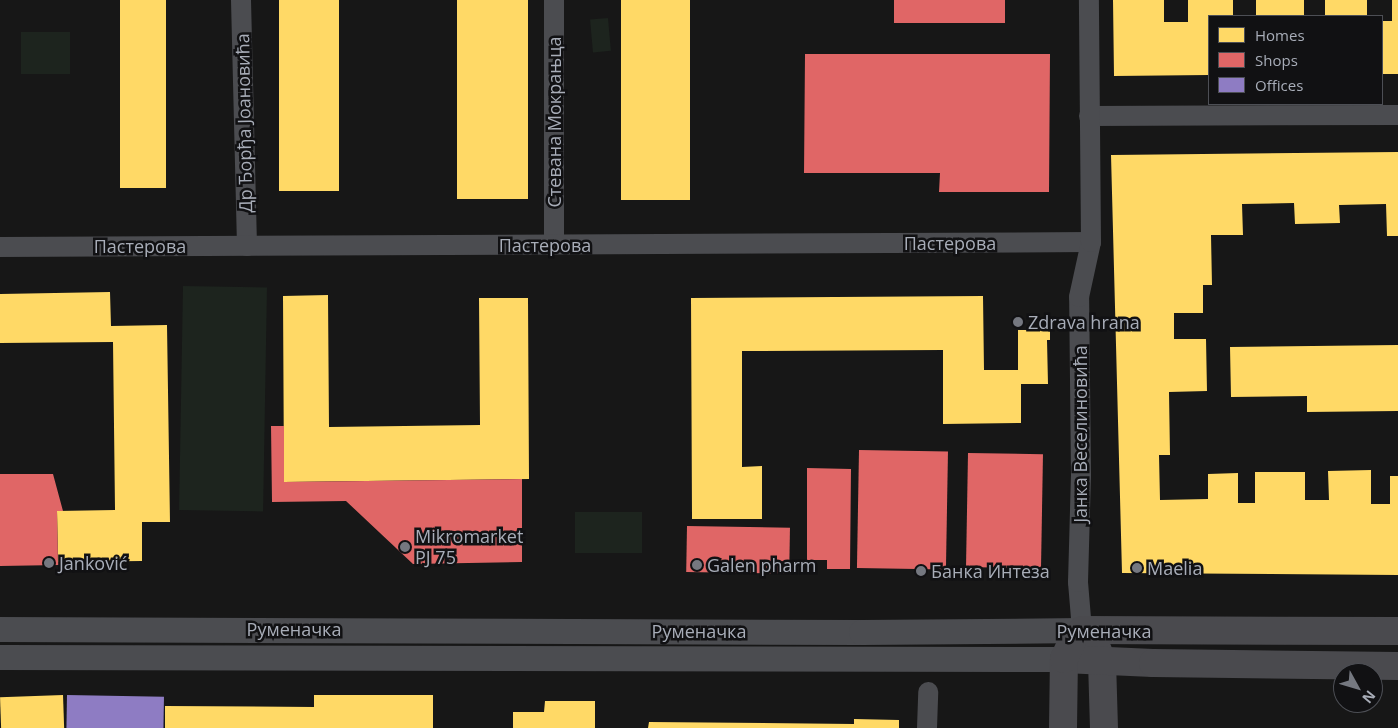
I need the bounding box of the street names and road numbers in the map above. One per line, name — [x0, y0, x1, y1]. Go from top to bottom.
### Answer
street label: Др Ђорђа Јоановића — [232, 33, 256, 213]
street label: Стевана Мокрањца — [543, 37, 565, 207]
street label: Пастерова — [904, 232, 996, 254]
street label: Пастерова — [499, 234, 591, 256]
street label: Пастерова — [94, 235, 186, 257]
street label: Јанка Веселиновића — [1069, 345, 1091, 523]
street label: Руменачка — [247, 618, 341, 640]
street label: Руменачка — [652, 620, 746, 642]
street label: Руменачка — [1057, 620, 1151, 642]

